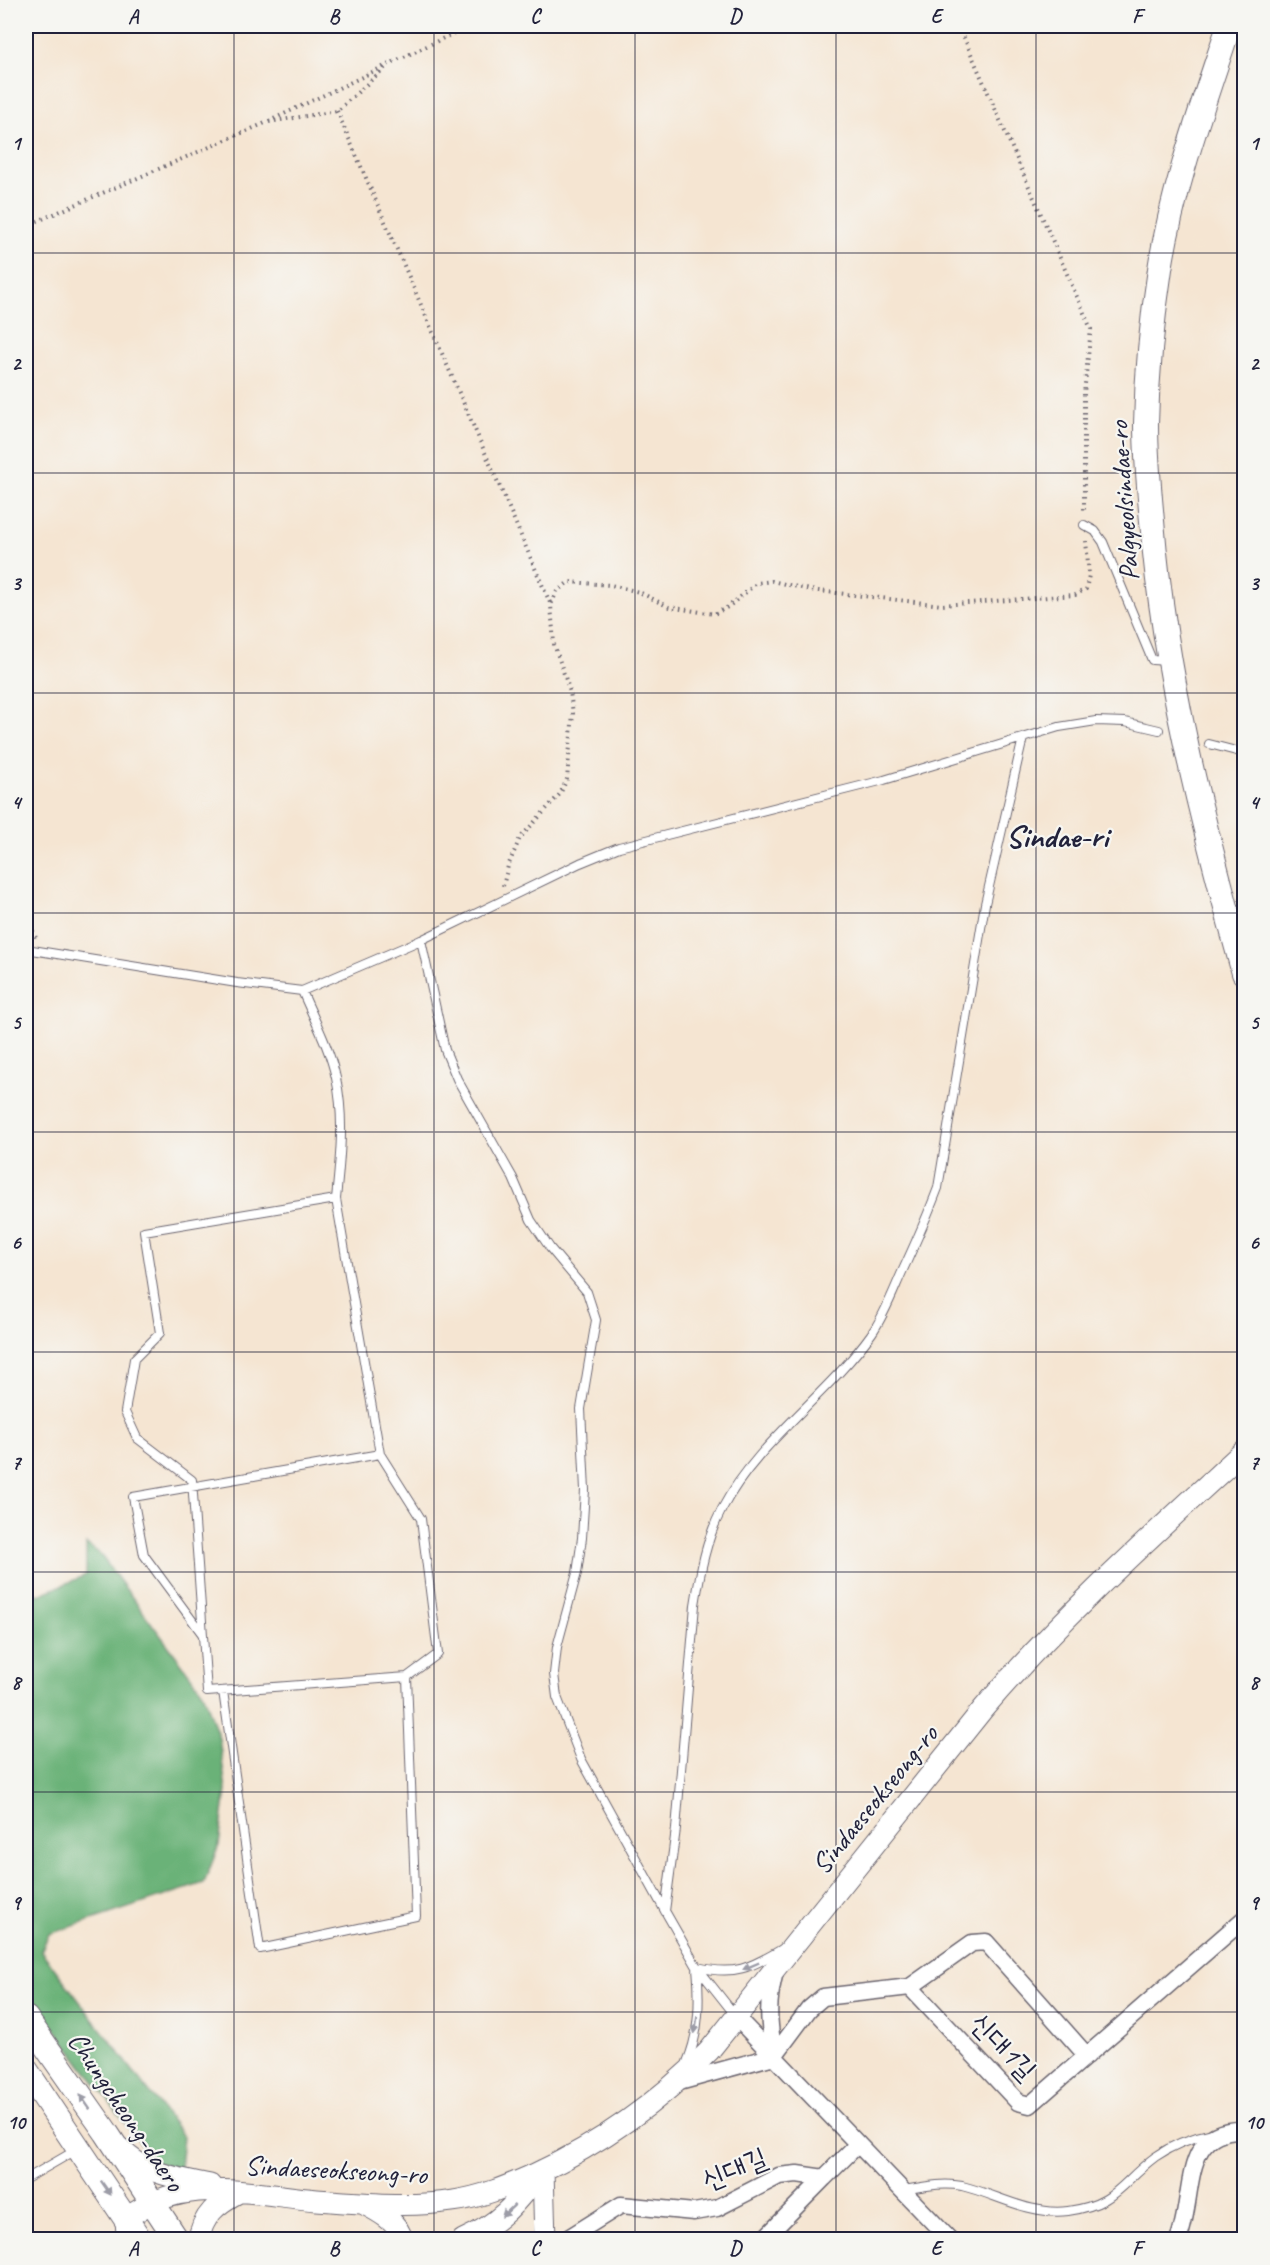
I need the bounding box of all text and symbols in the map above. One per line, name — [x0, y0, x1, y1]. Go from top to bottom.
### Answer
text: A — [128, 4, 140, 29]
text: B — [329, 4, 341, 29]
text: C — [530, 4, 542, 29]
text: D — [729, 4, 743, 29]
text: E — [931, 4, 945, 29]
text: F — [1132, 4, 1146, 29]
text: 1 — [12, 131, 23, 156]
text: 1 — [1250, 131, 1261, 156]
text: 2 — [12, 351, 23, 376]
text: 2 — [1250, 351, 1261, 376]
street label: Palgyeolsindae-ro — [1100, 418, 1147, 582]
text: 3 — [12, 571, 23, 596]
text: 3 — [1250, 571, 1261, 596]
text: 4 — [12, 790, 24, 815]
text: 4 — [1250, 790, 1262, 815]
district label: Sindae-ri — [1006, 816, 1112, 857]
text: 5 — [12, 1010, 23, 1035]
text: 5 — [1250, 1010, 1261, 1035]
text: 6 — [11, 1230, 22, 1255]
text: 6 — [1249, 1230, 1260, 1255]
text: 7 — [12, 1450, 23, 1475]
text: 7 — [1250, 1450, 1261, 1475]
text: 8 — [12, 1670, 24, 1695]
text: 8 — [1250, 1670, 1262, 1695]
street label: Sindaeseokseong-ro — [803, 1716, 947, 1881]
text: 9 — [12, 1890, 23, 1915]
text: 9 — [1250, 1890, 1261, 1915]
one-way arrow — [743, 1961, 760, 1970]
street label: 신대1길 — [963, 2005, 1044, 2087]
one-way arrow — [692, 2016, 701, 2035]
street label: Chungcheong-daero — [60, 2025, 194, 2199]
one-way arrow — [79, 2094, 91, 2110]
text: 10 — [7, 2110, 27, 2135]
text: 10 — [1245, 2110, 1265, 2135]
street label: 신대길 — [696, 2140, 772, 2197]
street label: Sindaeseokseong-ro — [244, 2147, 430, 2192]
one-way arrow — [100, 2180, 112, 2196]
one-way arrow — [500, 2204, 515, 2218]
text: A — [128, 2236, 140, 2261]
text: B — [329, 2236, 341, 2261]
text: C — [530, 2236, 542, 2261]
text: D — [729, 2236, 743, 2261]
text: E — [931, 2236, 945, 2261]
text: F — [1132, 2236, 1146, 2261]

